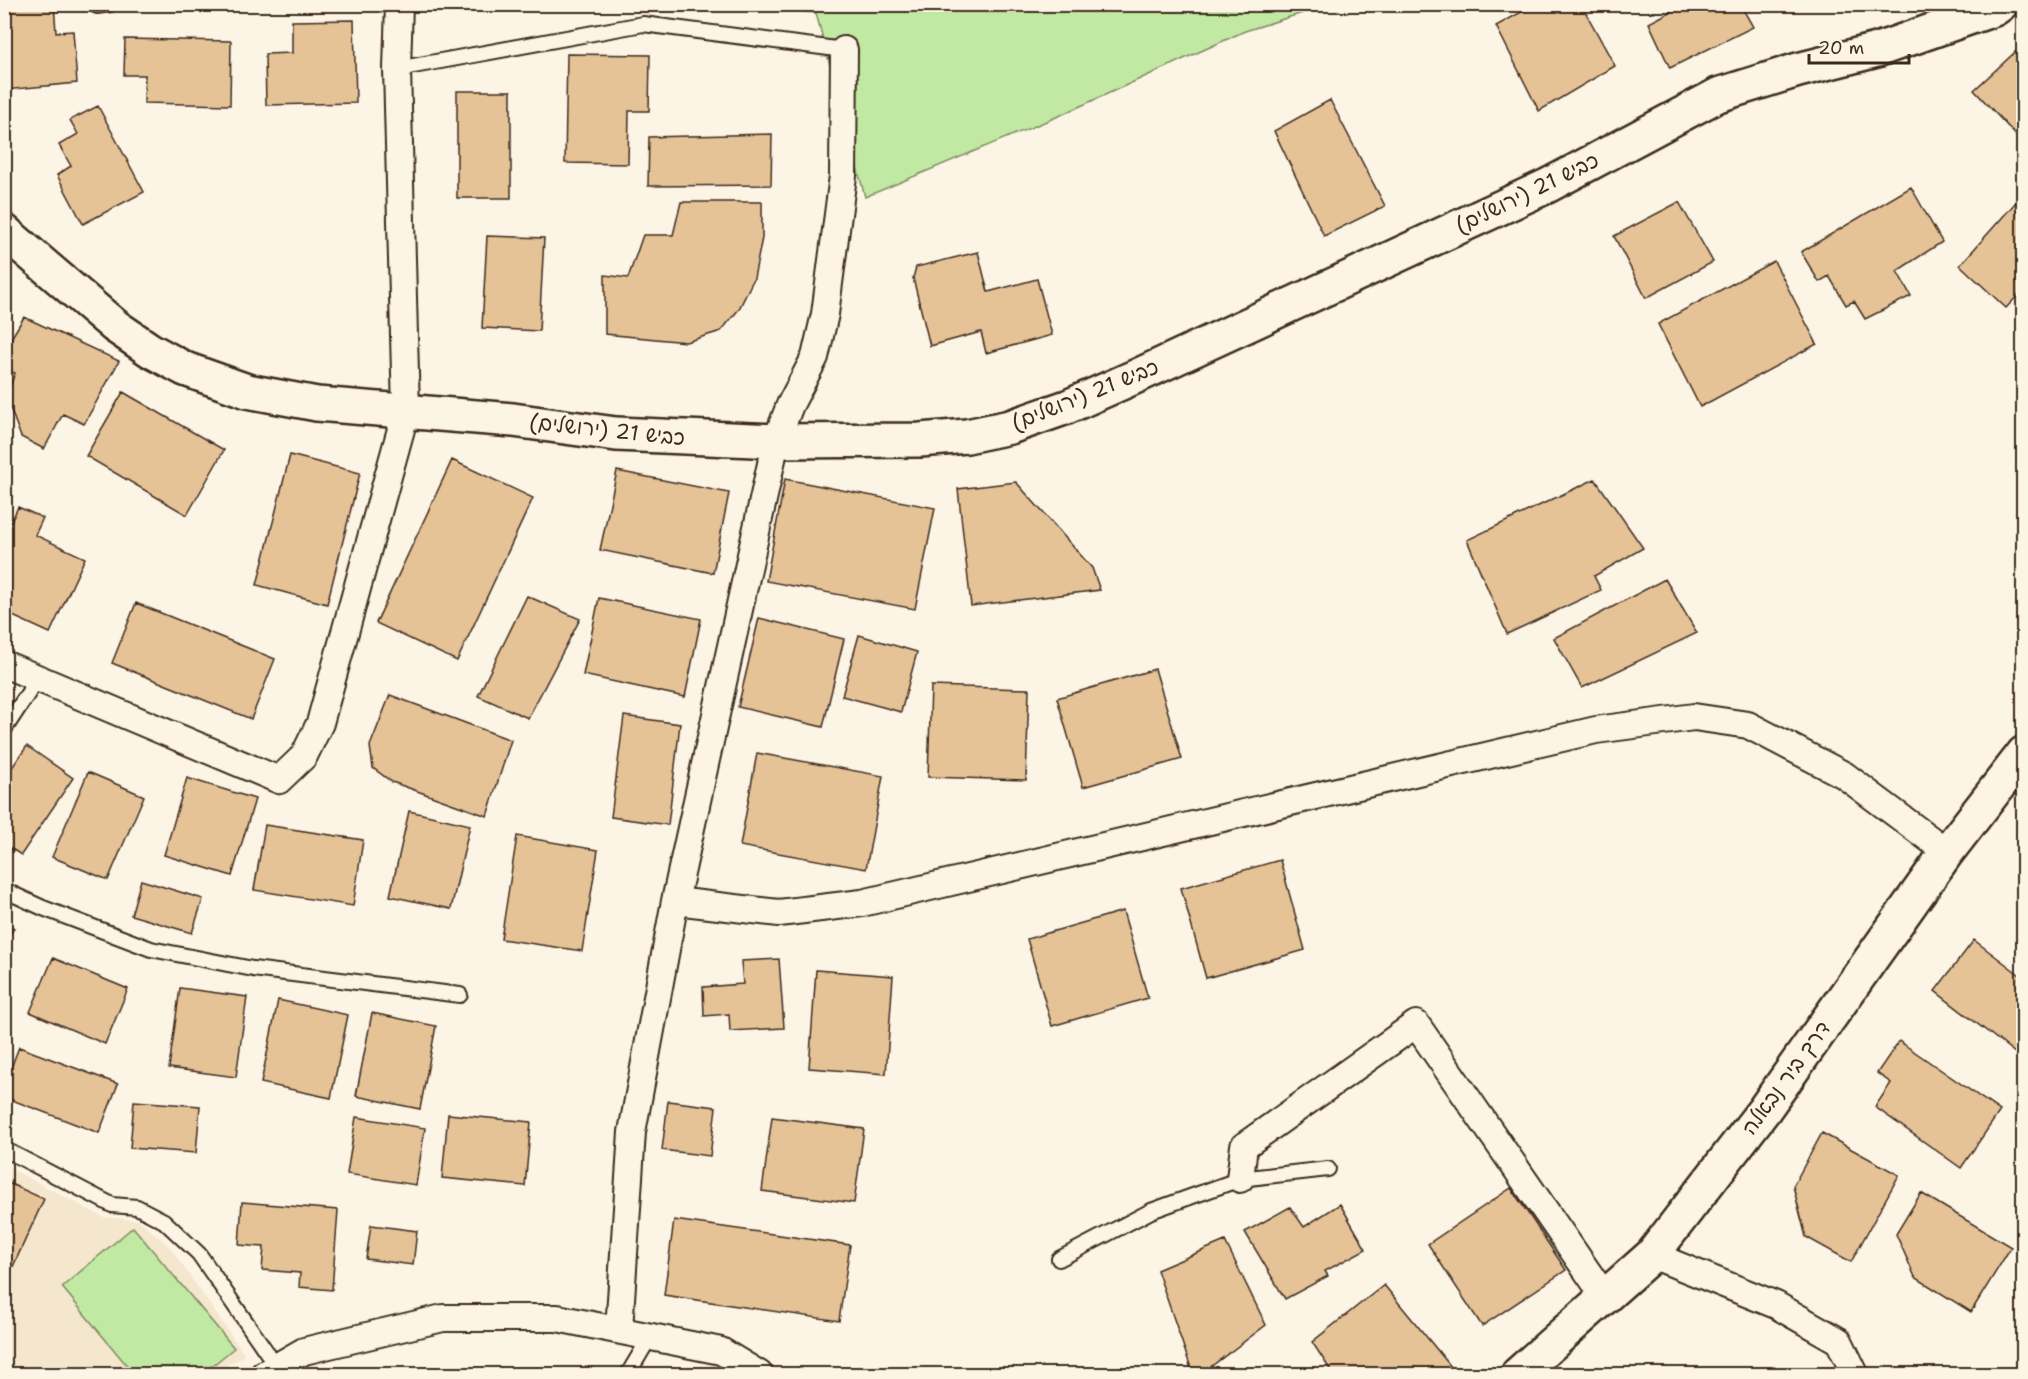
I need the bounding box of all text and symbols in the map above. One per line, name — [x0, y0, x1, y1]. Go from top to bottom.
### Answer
scale bar — [1809, 27, 1910, 65]
text: 20 m — [1818, 36, 1864, 60]
street label: כביש 21 (ירושלים) — [1451, 146, 1603, 240]
street label: כביש 21 (ירושלים) — [1007, 353, 1163, 437]
street label: כביש 21 (ירושלים) — [528, 408, 686, 452]
street label: דרך ביר נבאלה — [1735, 1015, 1837, 1141]

